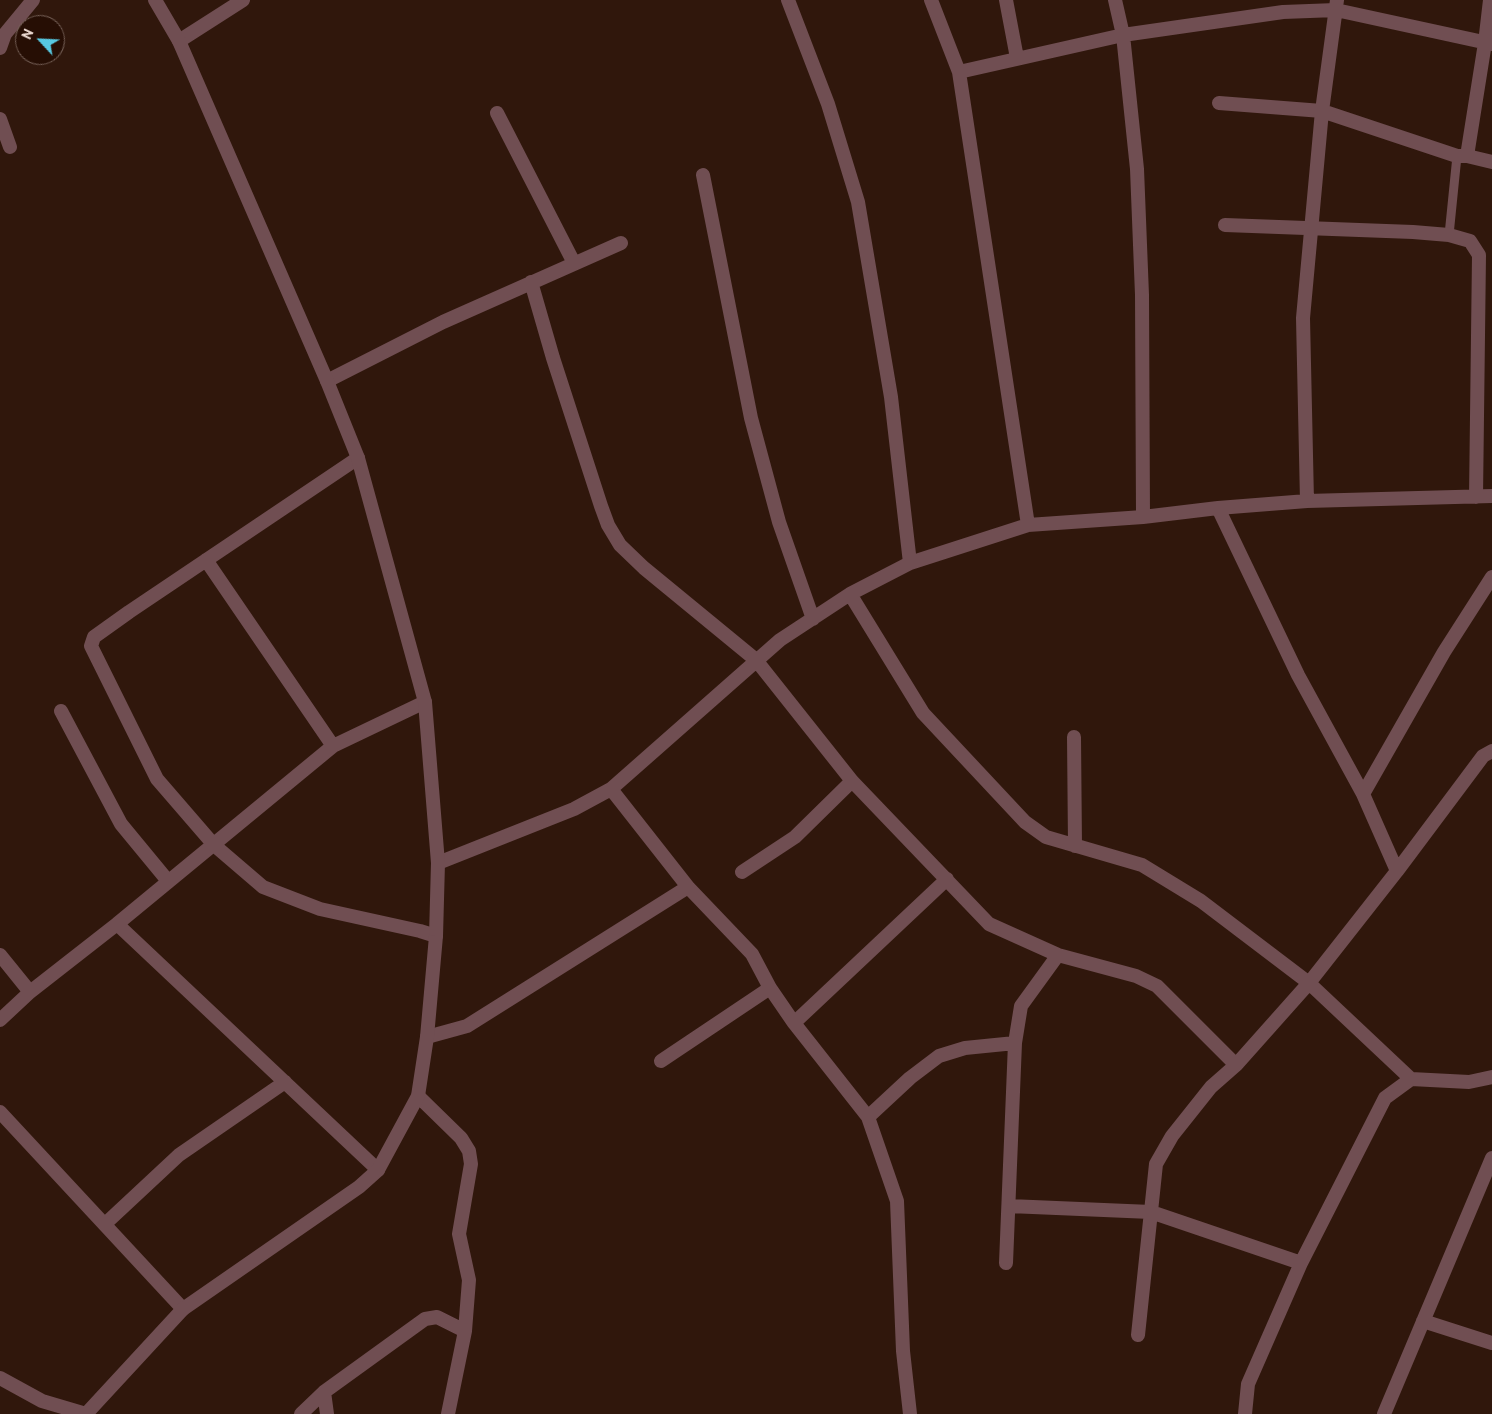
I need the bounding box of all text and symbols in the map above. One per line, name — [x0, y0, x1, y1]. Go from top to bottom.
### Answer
north arrow — [15, 15, 65, 65]
text: N — [17, 26, 37, 42]

